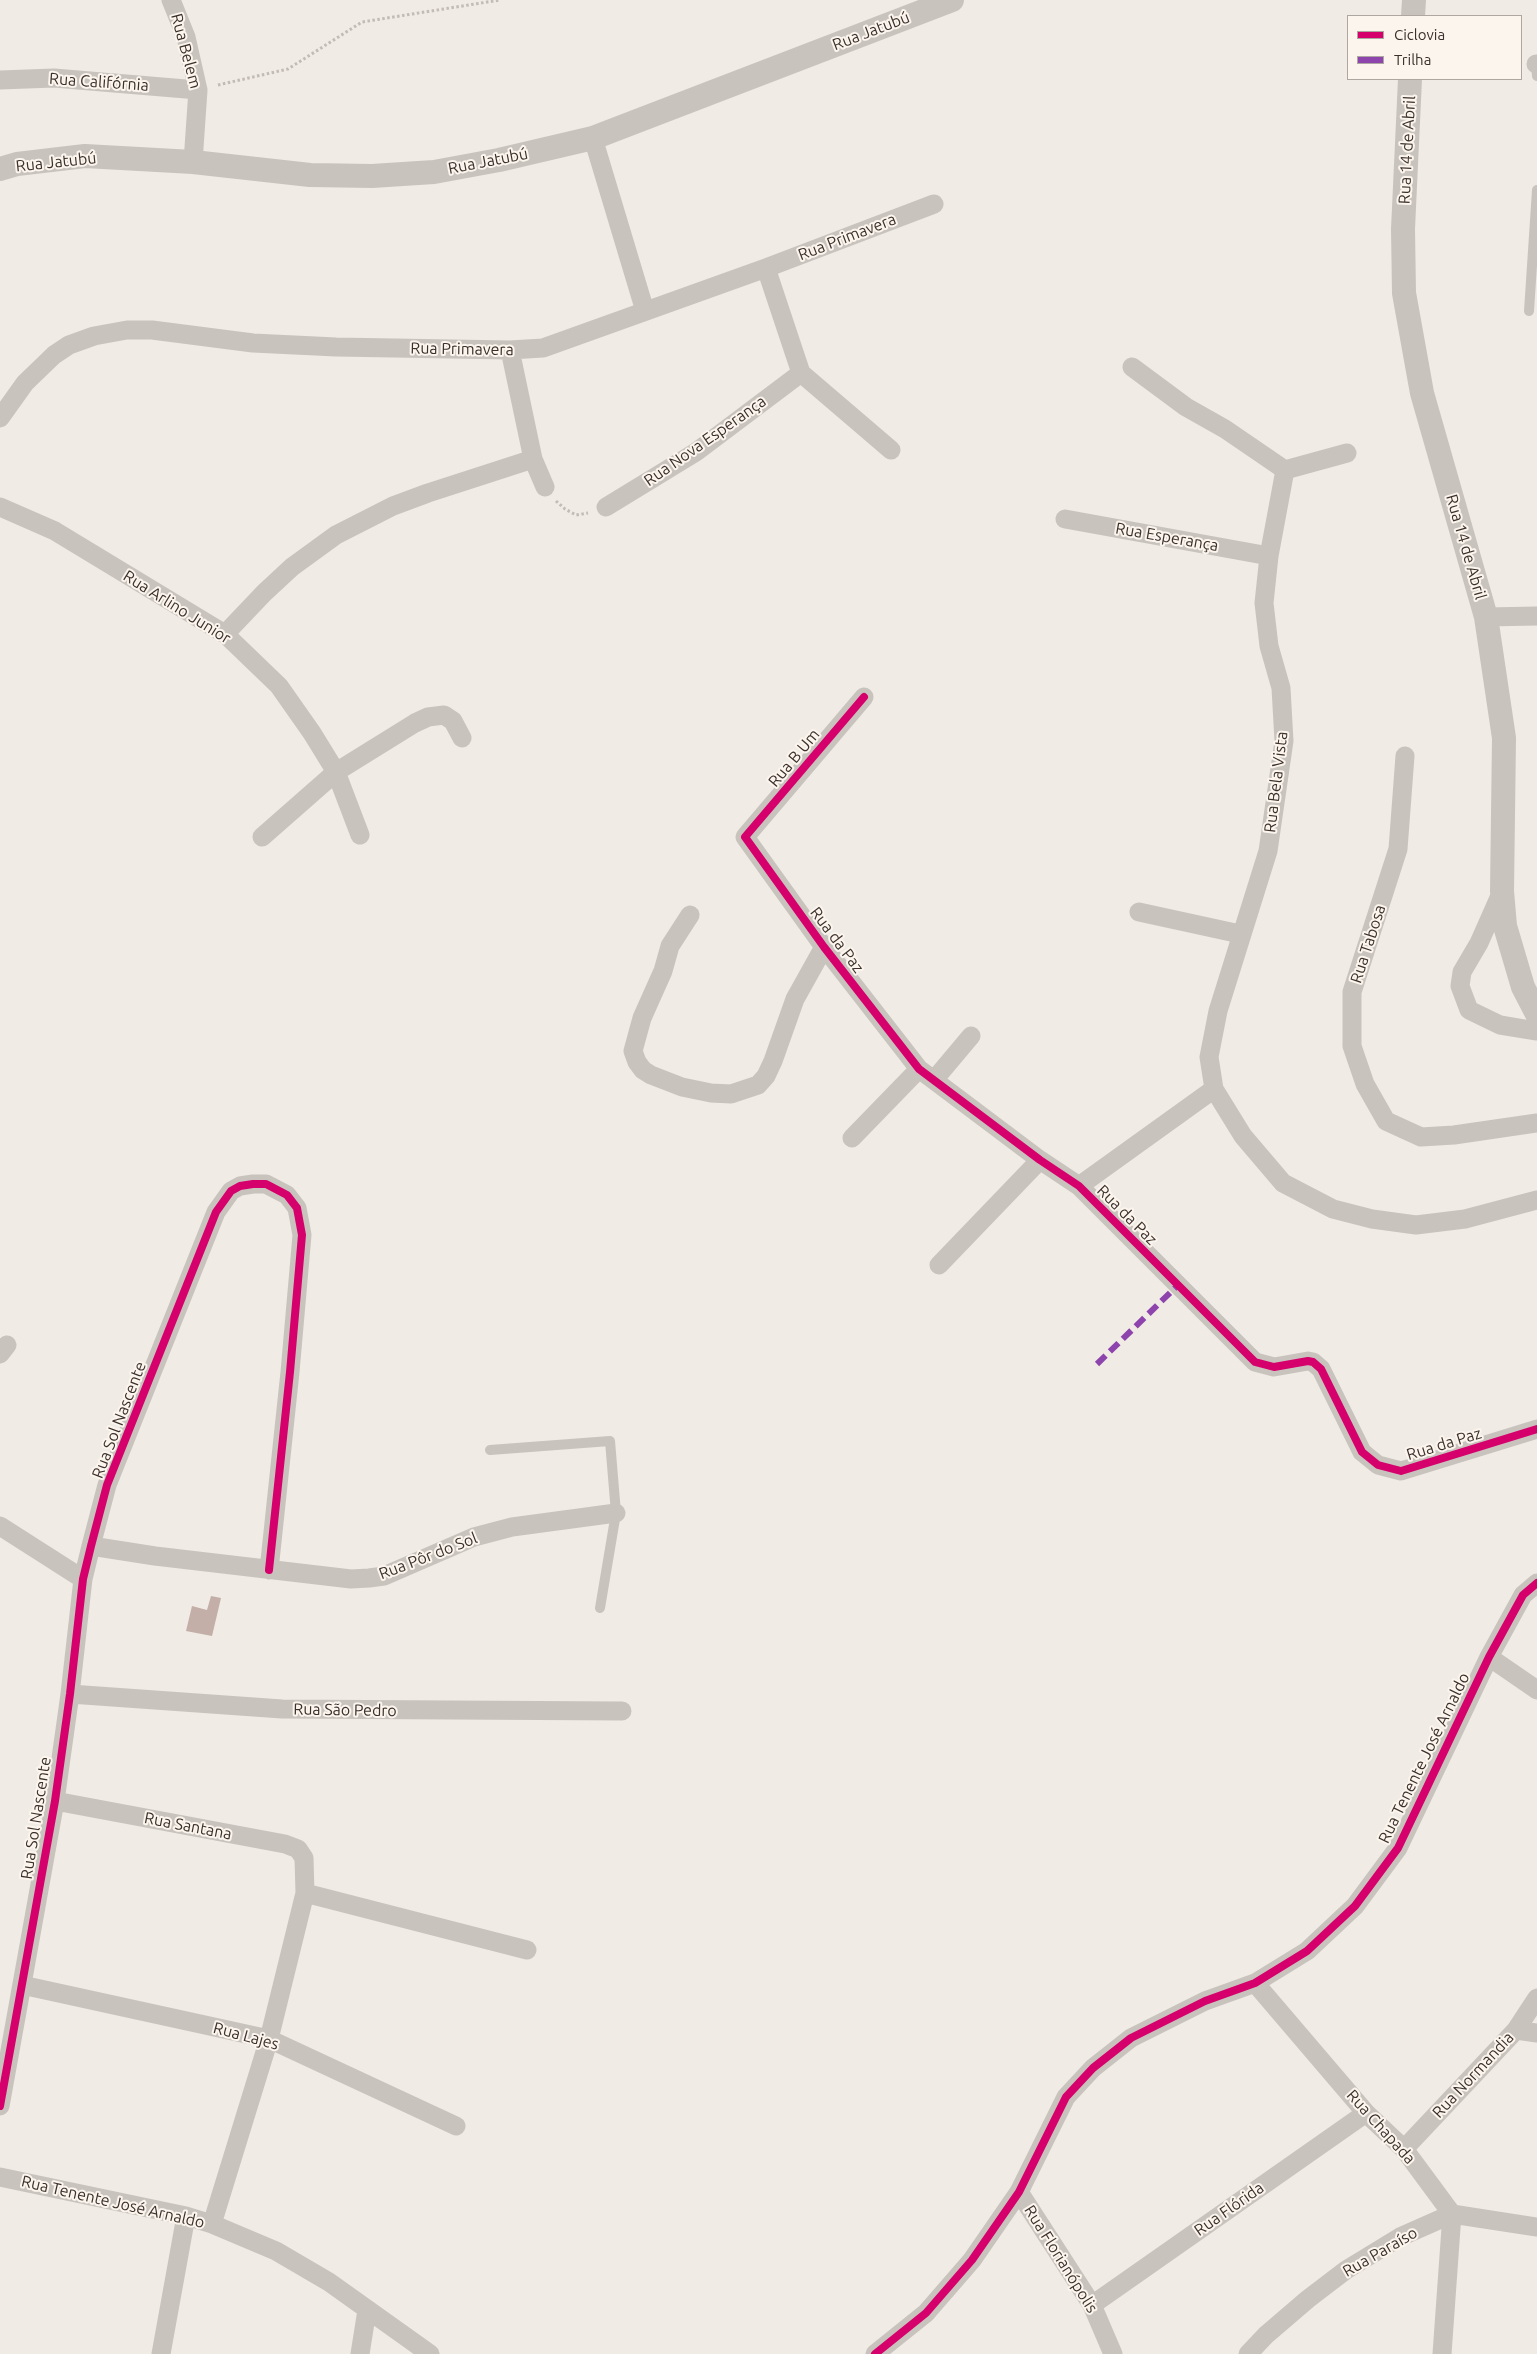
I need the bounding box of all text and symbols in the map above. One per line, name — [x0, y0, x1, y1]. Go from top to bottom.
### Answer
street label: Rua Jatubú — [830, 8, 912, 54]
street label: Rua Belem — [167, 11, 205, 91]
legend — [1347, 15, 1522, 80]
text: Ciclovia — [1394, 26, 1445, 43]
text: Trilha — [1394, 51, 1431, 68]
street label: Rua Califórnia — [49, 69, 149, 95]
street label: Rua 14 de Abril — [1395, 95, 1419, 205]
street label: Rua Jatubú — [446, 144, 530, 178]
street label: Rua Jatubú — [15, 148, 97, 176]
street label: Rua Primavera — [795, 210, 899, 264]
street label: Rua Primavera — [410, 338, 514, 360]
street label: Rua Nova Esperança — [640, 392, 770, 490]
street label: Rua 14 de Abril — [1442, 492, 1490, 602]
street label: Rua Esperança — [1114, 519, 1220, 555]
street label: Rua Arlino Junior — [120, 566, 234, 648]
street label: Rua B Um — [764, 725, 824, 791]
street label: Rua Bela Vista — [1260, 730, 1292, 834]
street label: Rua Tabosa — [1346, 902, 1390, 986]
street label: Rua da Paz — [806, 903, 868, 977]
street label: Rua da Paz — [1093, 1181, 1161, 1249]
street label: Rua Sol Nascente — [88, 1359, 150, 1481]
street label: Rua da Paz — [1404, 1424, 1484, 1464]
street label: Rua Pôr do Sol — [376, 1528, 480, 1584]
street label: Rua Tenente José Arnaldo — [1374, 1670, 1474, 1846]
street label: Rua São Pedro — [293, 1699, 397, 1721]
street label: Rua Sol Nascente — [17, 1755, 55, 1881]
street label: Rua Santana — [143, 1808, 233, 1844]
street label: Rua Lajes — [211, 2018, 281, 2054]
street label: Rua Normandia — [1428, 2028, 1518, 2122]
street label: Rua Chapada — [1343, 2086, 1419, 2168]
street label: Rua Tenente José Arnaldo — [20, 2172, 206, 2232]
street label: Rua Flórida — [1191, 2178, 1267, 2240]
street label: Rua Florianópolis — [1020, 2202, 1102, 2316]
street label: Rua Paraíso — [1339, 2223, 1421, 2281]

